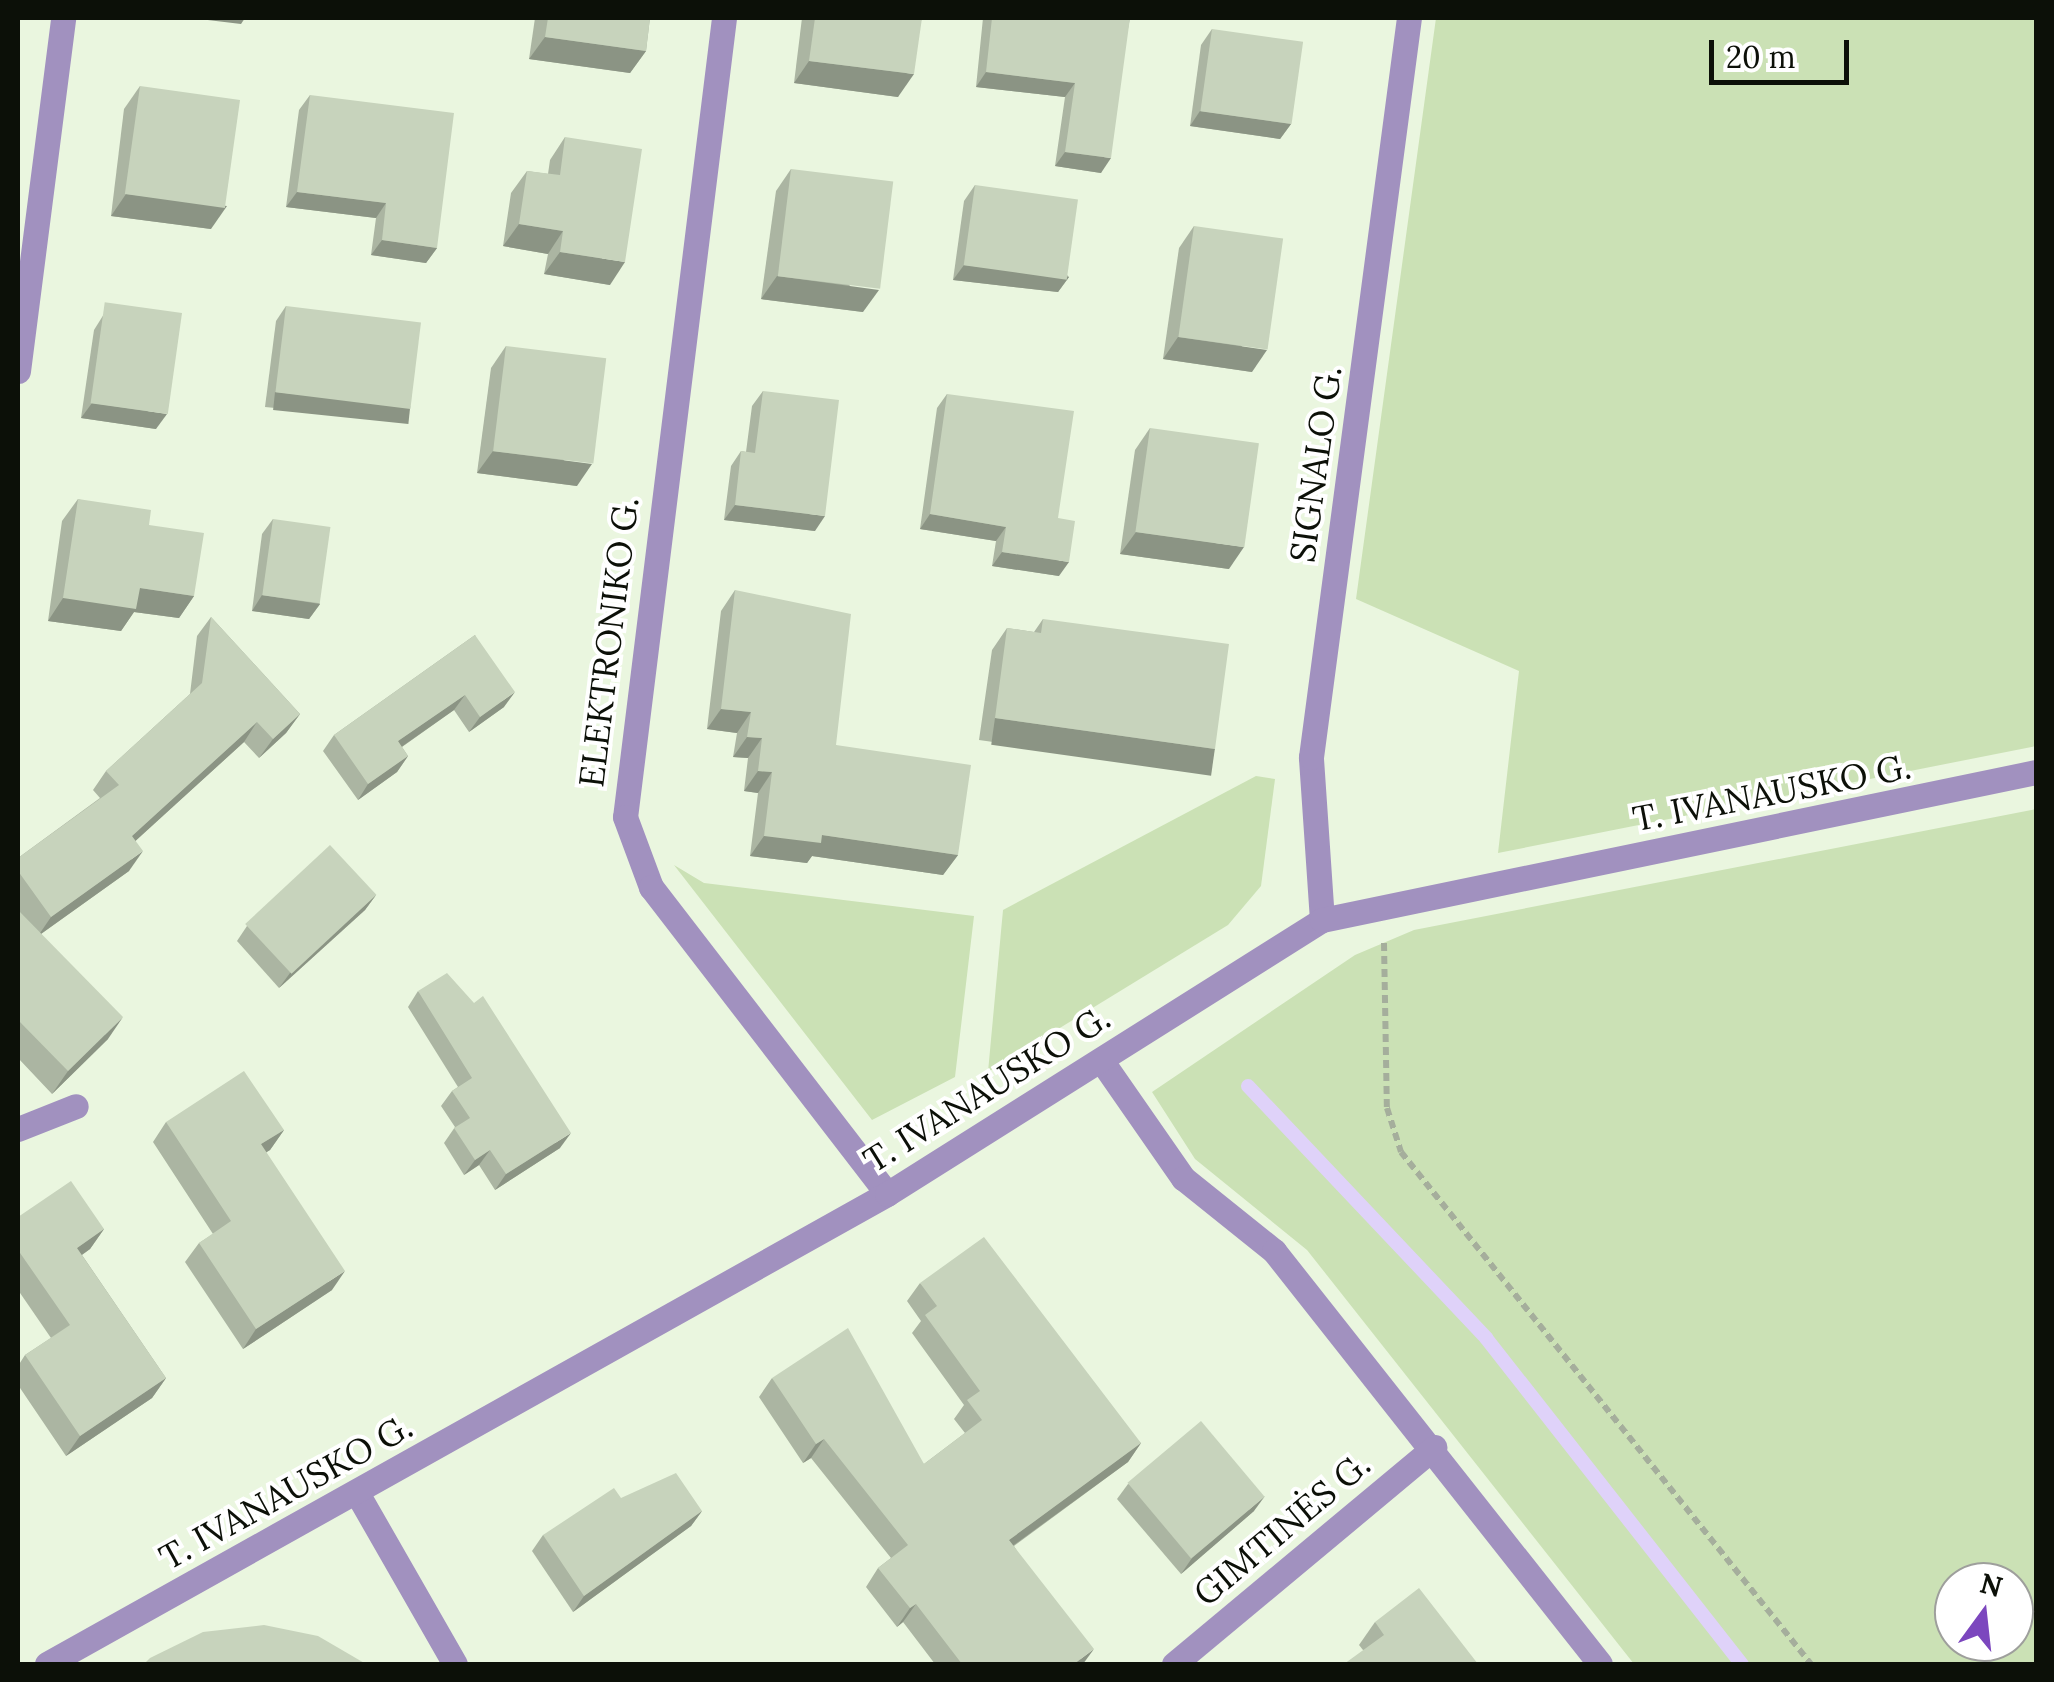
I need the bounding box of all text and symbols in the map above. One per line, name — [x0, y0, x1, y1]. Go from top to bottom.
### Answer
scale bar — [1714, 20, 1854, 82]
text: 20 m — [1726, 38, 1795, 76]
street label: SIGNALO G. — [1281, 363, 1351, 565]
street label: ELEKTRONIKO G. — [570, 494, 648, 790]
street label: T. IVANAUSKO G. — [1629, 745, 1915, 841]
street label: T. IVANAUSKO G. — [856, 996, 1118, 1182]
street label: T. IVANAUSKO G. — [152, 1405, 420, 1579]
street label: GIMTINĖS G. — [1185, 1443, 1379, 1615]
north arrow — [1934, 1562, 2034, 1662]
text: N — [1976, 1565, 2006, 1605]

